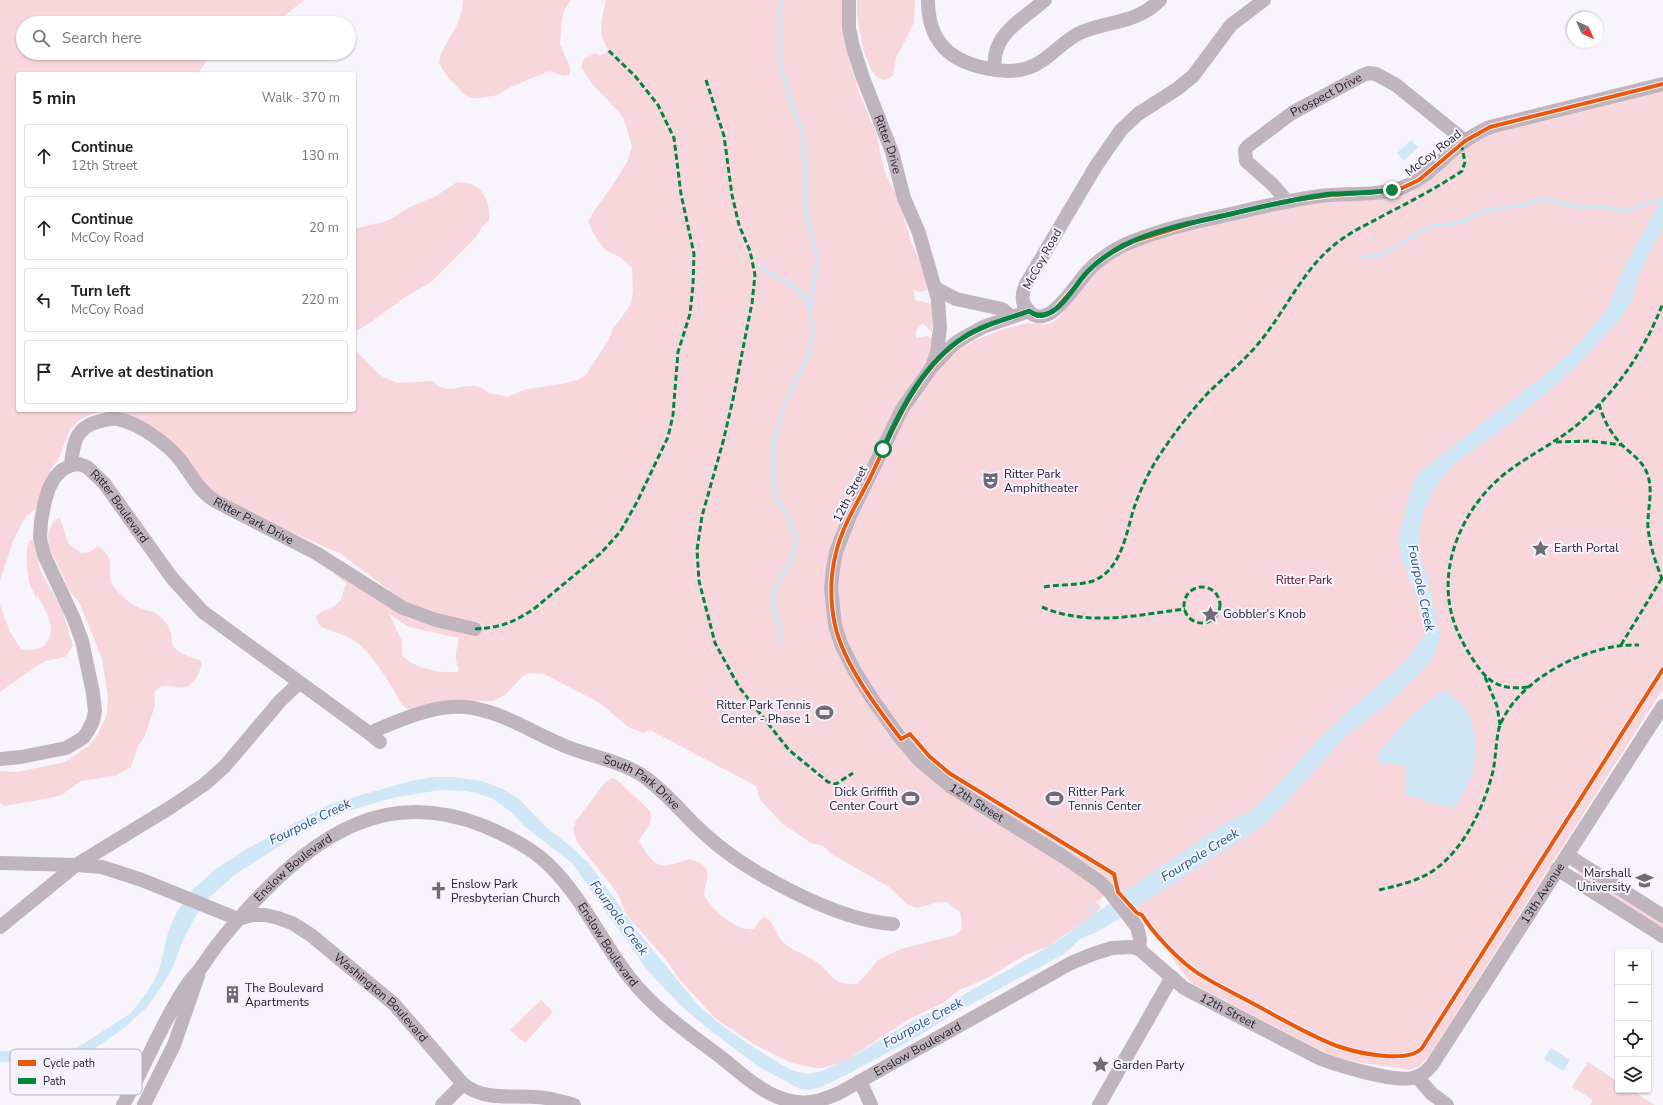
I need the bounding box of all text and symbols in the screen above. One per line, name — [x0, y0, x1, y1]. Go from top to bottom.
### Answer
north arrow — [1567, 12, 1603, 48]
search box — [16, 16, 356, 60]
icon: search — [30, 27, 52, 49]
text: Search here — [62, 28, 142, 48]
street label: Prospect Drive — [1287, 69, 1365, 120]
text: 5 min — [32, 87, 76, 110]
text: Walk · 370 m — [262, 89, 340, 107]
street label: Ritter Drive — [870, 113, 905, 175]
street label: McCoy Road — [1402, 126, 1464, 180]
text: Continue — [71, 137, 133, 157]
icon: ahead — [33, 145, 55, 167]
text: 130 m — [301, 147, 339, 165]
text: 12th Street — [71, 157, 137, 175]
route end — [1383, 181, 1401, 199]
text: Continue — [71, 209, 133, 229]
icon: ahead — [33, 217, 55, 239]
text: 20 m — [309, 219, 339, 237]
street label: McCoy Road — [1019, 226, 1065, 292]
text: McCoy Road — [71, 229, 144, 247]
text: Turn left — [71, 281, 130, 301]
icon: left — [33, 289, 55, 311]
text: 220 m — [301, 291, 339, 309]
text: McCoy Road — [71, 301, 144, 319]
icon: arrive — [33, 361, 55, 383]
text: Arrive at destination — [71, 362, 214, 382]
route start — [874, 440, 892, 458]
street label: 12th Street — [829, 462, 871, 525]
street label: Ritter Boulevard — [87, 466, 152, 546]
place label: Ritter Park Amphitheater — [1004, 466, 1079, 496]
theatre icon: Ritter Park Amphitheater — [981, 471, 1001, 491]
street label: Ritter Park Drive — [211, 494, 297, 548]
place icon: Earth Portal — [1531, 538, 1551, 558]
place label: Earth Portal — [1554, 540, 1619, 556]
water label: Fourpole Creek — [1403, 543, 1439, 634]
park label: Ritter Park — [1276, 572, 1333, 588]
place icon: Gobbler's Knob — [1200, 604, 1220, 624]
place label: Gobbler's Knob — [1223, 606, 1306, 622]
place label: Ritter Park Tennis Center - Phase 1 — [716, 697, 811, 727]
sports icon: Ritter Park Tennis Center - Phase 1 — [814, 702, 834, 722]
street label: South Park Drive — [601, 751, 684, 813]
street label: 12th Street — [946, 780, 1008, 826]
place label: Dick Griffith Center Court — [829, 784, 899, 814]
place label: Ritter Park Tennis Center — [1068, 784, 1142, 814]
sports icon: Dick Griffith Center Court — [901, 789, 921, 809]
sports icon: Ritter Park Tennis Center — [1045, 789, 1065, 809]
water label: Fourpole Creek — [266, 794, 354, 850]
water label: Fourpole Creek — [1158, 824, 1243, 886]
street label: Enslow Boulevard — [250, 830, 335, 905]
street label: 13th Avenue — [1517, 860, 1568, 927]
place label: Marshall University — [1577, 865, 1632, 895]
school or university icon: Marshall University — [1634, 870, 1654, 890]
place label: Enslow Park Presbyterian Church — [451, 876, 560, 906]
water label: Fourpole Creek — [586, 877, 653, 960]
church icon: Enslow Park Presbyterian Church — [428, 881, 448, 901]
street label: Enslow Boulevard — [574, 899, 642, 990]
street label: Washington Boulevard — [330, 949, 431, 1045]
map controls — [1615, 949, 1651, 1093]
button: + — [1615, 949, 1651, 985]
place label: The Boulevard Apartments — [245, 980, 323, 1010]
building icon: The Boulevard Apartments — [222, 985, 242, 1005]
button: − — [1615, 985, 1651, 1021]
street label: 12th Street — [1197, 990, 1259, 1032]
water label: Fourpole Creek — [880, 993, 967, 1052]
street label: Enslow Boulevard — [871, 1018, 964, 1080]
button: locate — [1615, 1021, 1651, 1057]
legend — [10, 1049, 142, 1095]
place icon: Garden Party — [1090, 1055, 1110, 1075]
text: Cycle path — [43, 1056, 95, 1071]
place label: Garden Party — [1113, 1057, 1185, 1073]
button: layers — [1615, 1057, 1651, 1093]
text: Path — [43, 1074, 66, 1089]

